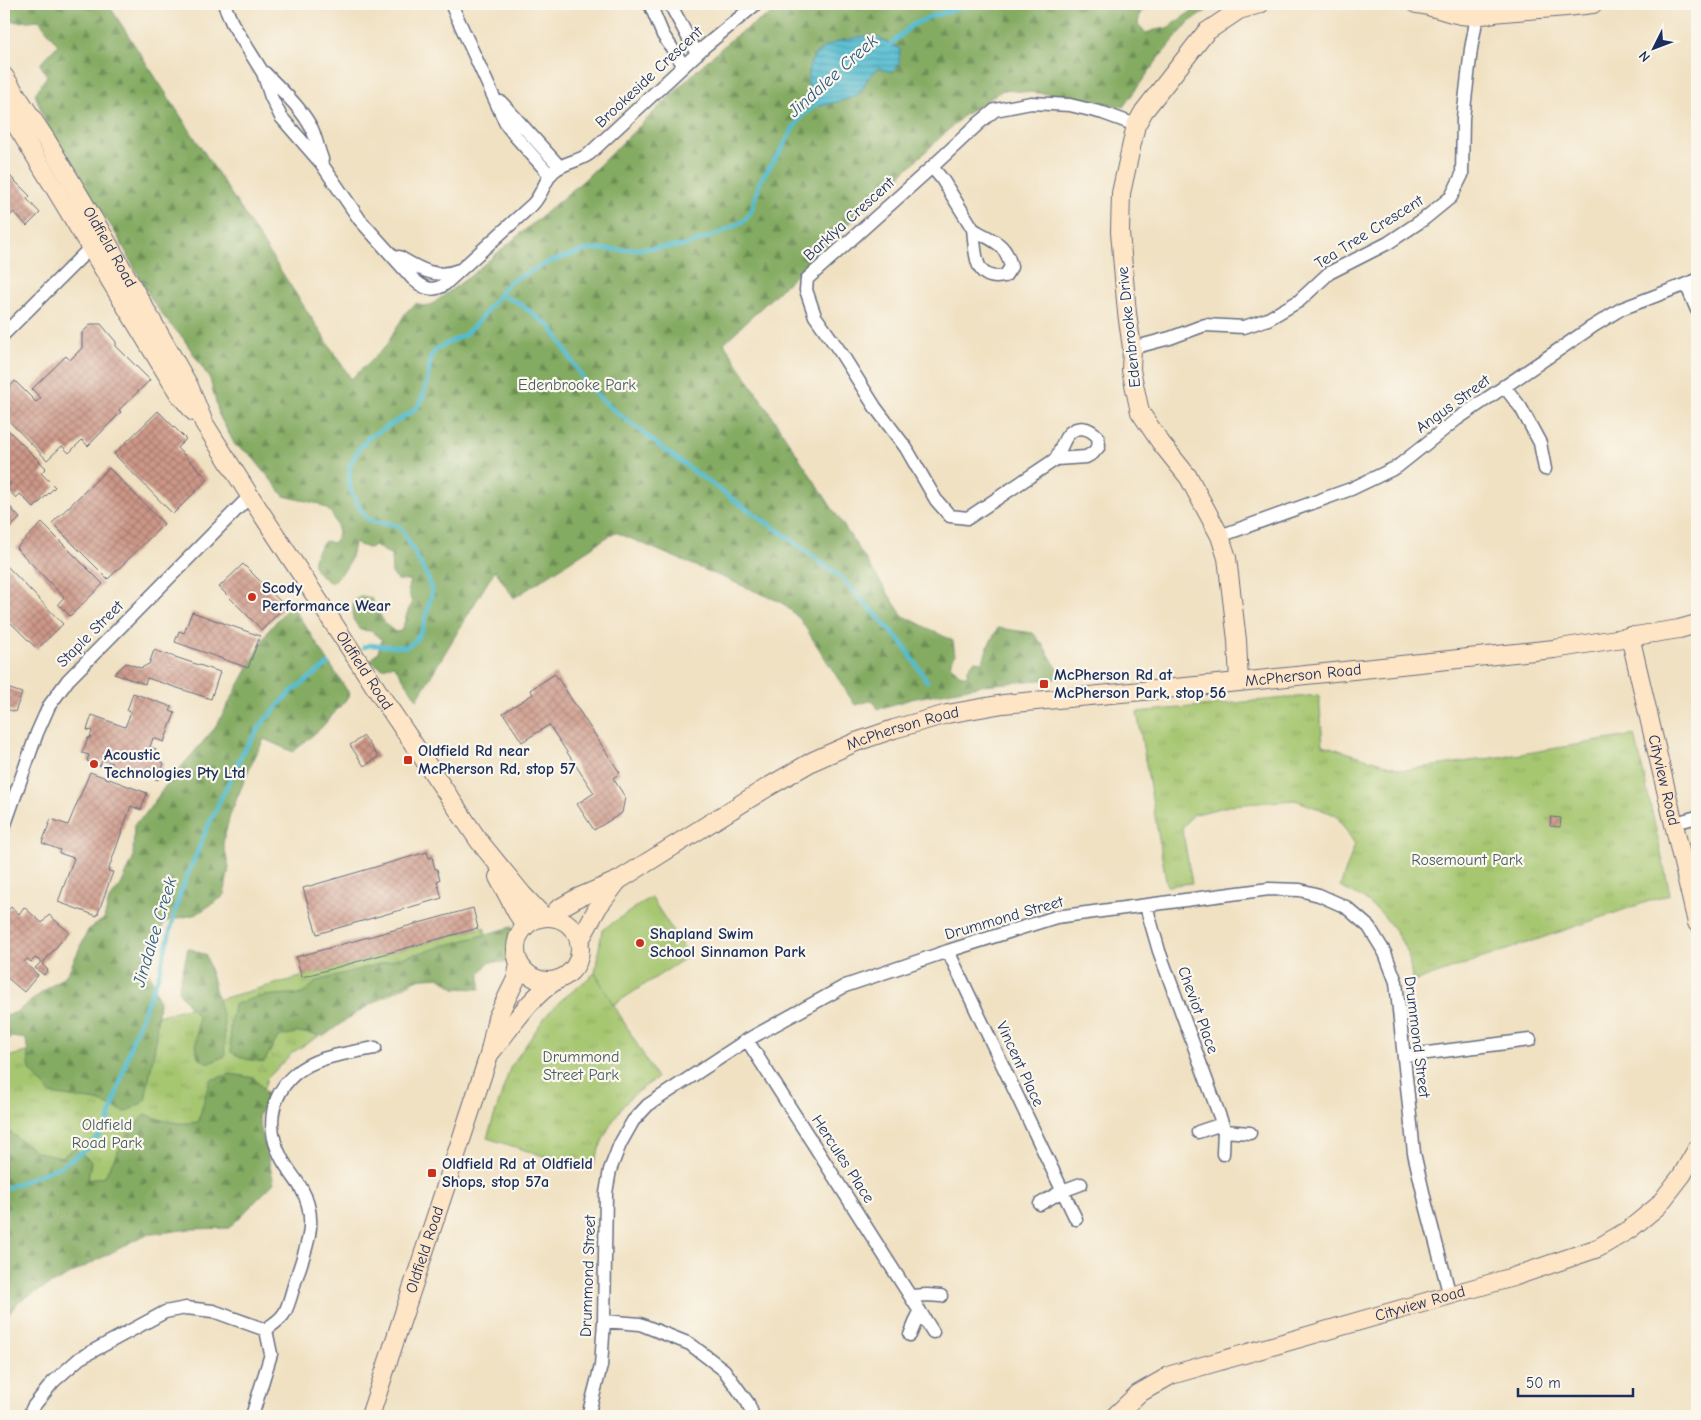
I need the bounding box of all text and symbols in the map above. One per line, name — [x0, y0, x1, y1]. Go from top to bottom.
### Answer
street label: Brookeside Crescent — [592, 22, 707, 131]
north arrow — [1628, 22, 1678, 72]
water label: Jindalee Creek — [783, 30, 882, 122]
text: N — [1635, 47, 1654, 65]
street label: Barklya Crescent — [800, 173, 898, 264]
street label: Tea Tree Crescent — [1312, 191, 1427, 273]
street label: Oldfield Road — [79, 203, 140, 291]
street label: Edenbrooke Drive — [1114, 266, 1144, 388]
street label: Angus Street — [1413, 371, 1494, 437]
park label: Edenbrooke Park — [518, 376, 636, 394]
place label: Scody Performance Wear — [262, 579, 391, 615]
marker: Scody Performance Wear — [246, 591, 258, 603]
street label: Staple Street — [53, 597, 127, 671]
street label: Oldfield Road — [332, 628, 397, 713]
street label: McPherson Road — [1244, 660, 1362, 690]
place label: McPherson Rd at McPherson Park, stop 56 — [1054, 666, 1226, 702]
marker: McPherson Rd at McPherson Park, stop 56 — [1038, 678, 1050, 690]
street label: McPherson Road — [843, 703, 960, 754]
street label: Cityview Road — [1644, 733, 1683, 827]
place label: Oldfield Rd near McPherson Rd, stop 57 — [418, 742, 576, 778]
place label: Acoustic Technologies Pty Ltd — [104, 746, 246, 782]
marker: Oldfield Rd near McPherson Rd, stop 57 — [402, 754, 414, 766]
marker: Acoustic Technologies Pty Ltd — [88, 758, 100, 770]
park label: Rosemount Park — [1411, 851, 1523, 869]
water label: Jindalee Creek — [128, 874, 182, 990]
street label: Drummond Street — [943, 892, 1066, 944]
place label: Shapland Swim School Sinnamon Park — [650, 925, 806, 961]
marker: Shapland Swim School Sinnamon Park — [634, 937, 646, 949]
street label: Cheviot Place — [1174, 964, 1222, 1056]
street label: Drummond Street — [1401, 975, 1433, 1099]
street label: Vincent Place — [992, 1018, 1048, 1110]
park label: Drummond Street Park — [543, 1048, 619, 1084]
street label: Hercules Place — [808, 1112, 878, 1206]
park label: Oldfield Road Park — [72, 1116, 143, 1152]
place label: Oldfield Rd at Oldfield Shops, stop 57a — [442, 1155, 593, 1191]
marker: Oldfield Rd at Oldfield Shops, stop 57a — [426, 1167, 438, 1179]
street label: Oldfield Road — [402, 1204, 447, 1296]
street label: Drummond Street — [577, 1214, 599, 1337]
street label: Cityview Road — [1373, 1282, 1467, 1325]
scale bar — [1518, 1365, 1634, 1397]
text: 50 m — [1526, 1374, 1561, 1392]

